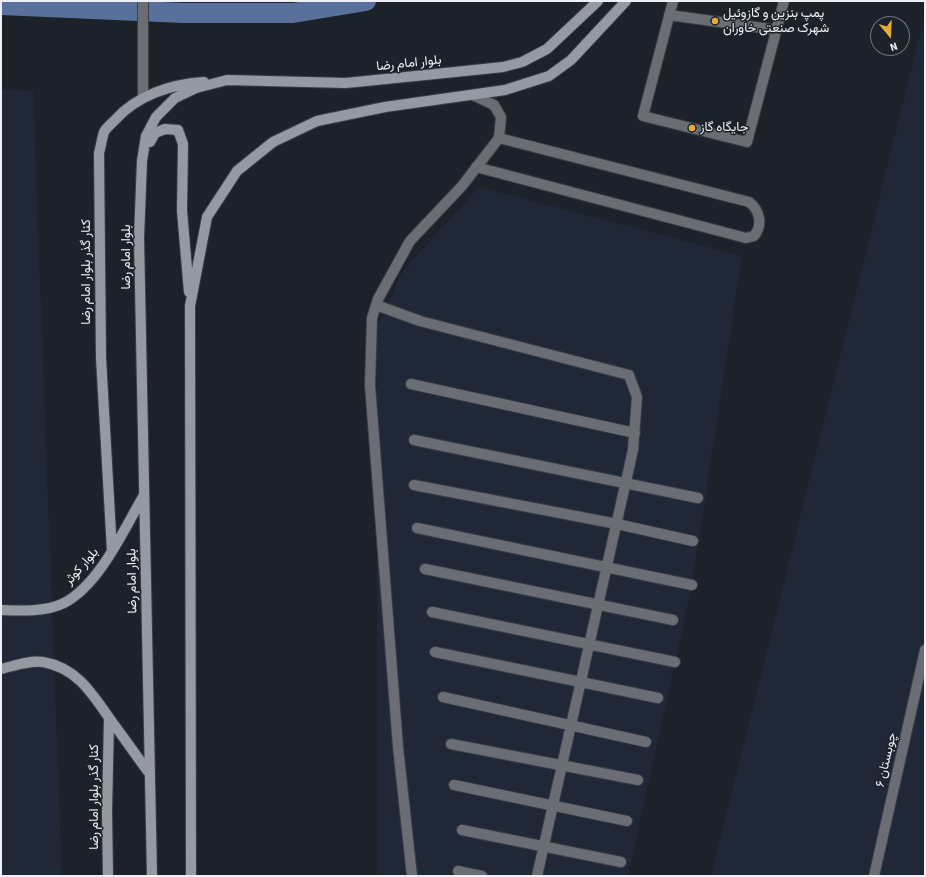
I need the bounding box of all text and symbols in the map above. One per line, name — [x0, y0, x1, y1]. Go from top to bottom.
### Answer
place label: پمپ بنزین و گازوئیل شهرک صنعتی خاوران — [723, 6, 829, 37]
marker: پمپ بنزین و گازوئیل شهرک صنعتی خاوران — [710, 16, 720, 26]
north arrow — [870, 16, 910, 56]
text: N — [888, 39, 900, 55]
street label: بلوار امام رضا — [376, 53, 442, 75]
place label: جایگاه گاز — [700, 120, 748, 136]
marker: جایگاه گاز — [687, 123, 697, 133]
street label: کنار گذر بلوار امام رضا — [79, 219, 95, 325]
street label: بلوار امام رضا — [119, 224, 135, 290]
street label: بلوار کوثر — [62, 545, 102, 589]
street label: بلوار امام رضا — [125, 548, 141, 614]
street label: چوبستان ۶ — [873, 731, 901, 789]
street label: کنار گذر بلوار امام رضا — [87, 744, 103, 850]

